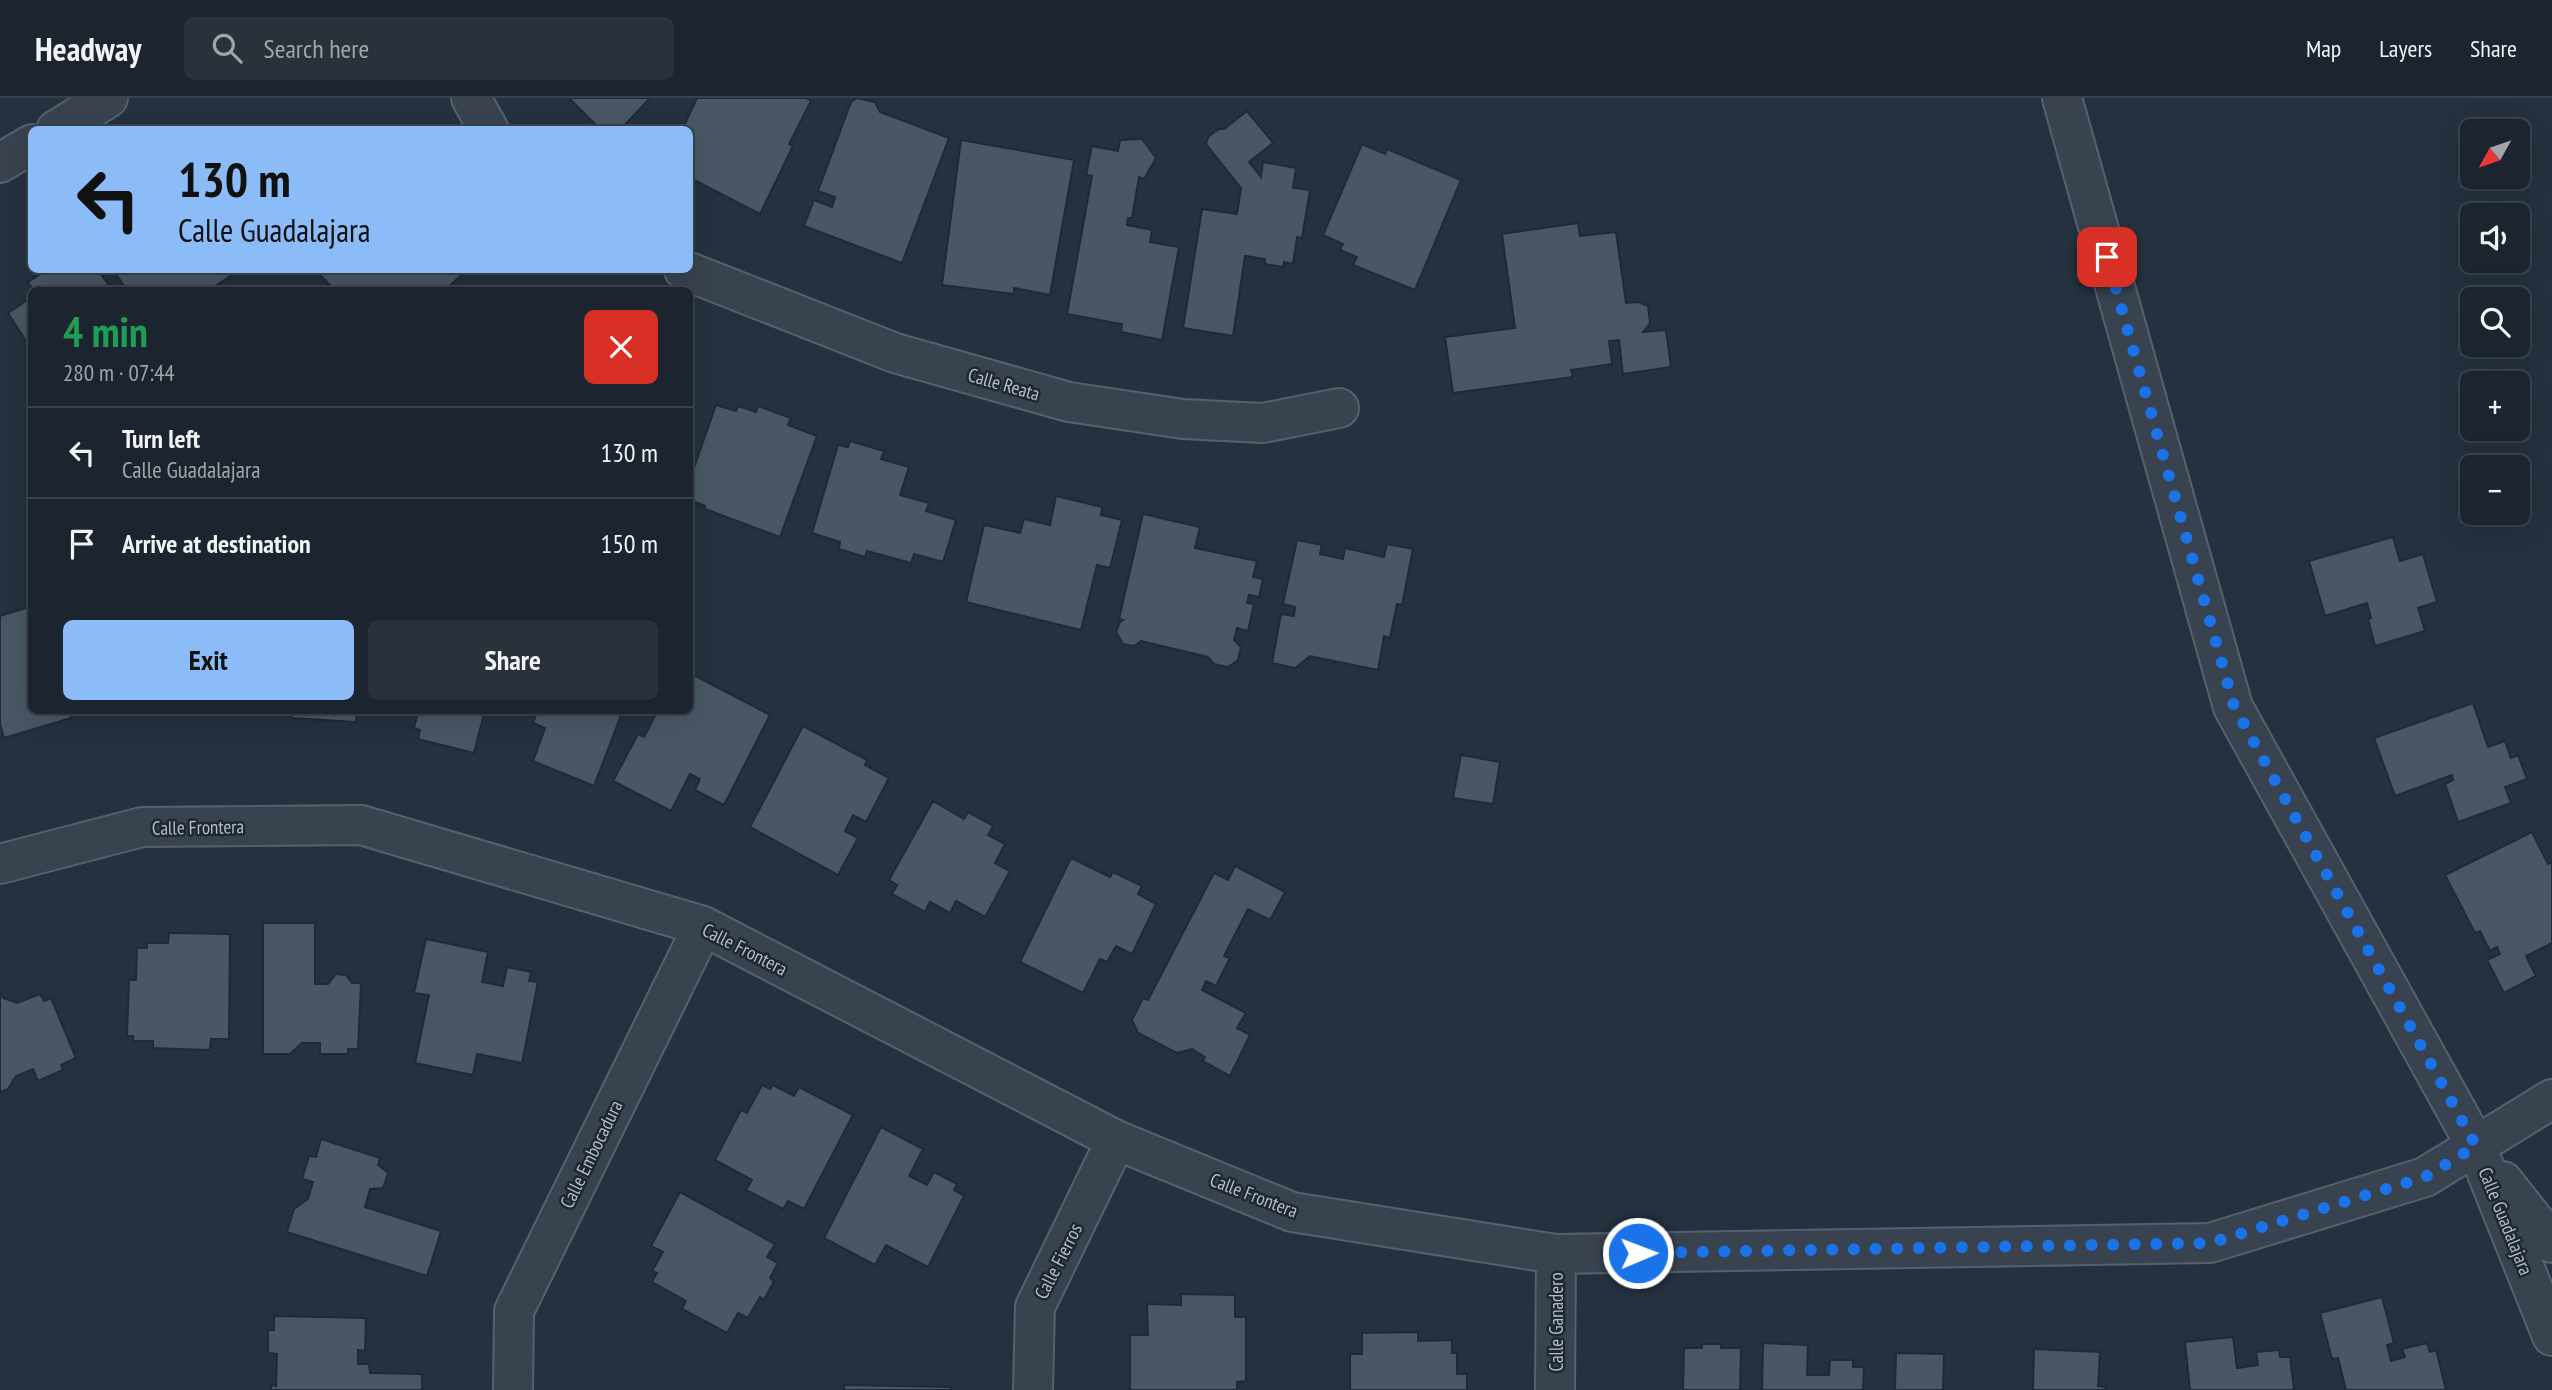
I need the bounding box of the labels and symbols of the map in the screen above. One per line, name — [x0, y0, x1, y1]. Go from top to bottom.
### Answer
north arrow — [2460, 119, 2530, 189]
pin — [2077, 227, 2137, 287]
street label: Calle Reata — [965, 362, 1043, 406]
street label: Calle Frontera — [152, 814, 244, 840]
street label: Calle Frontera — [699, 917, 791, 981]
street label: Calle Embocadura — [554, 1096, 628, 1212]
street label: Calle Guadalajara — [2473, 1164, 2539, 1278]
street label: Calle Frontera — [1207, 1167, 1301, 1223]
position arrow — [1601, 1216, 1675, 1290]
street label: Calle Fierros — [1029, 1219, 1087, 1303]
street label: Calle Ganadero — [1544, 1272, 1568, 1372]

